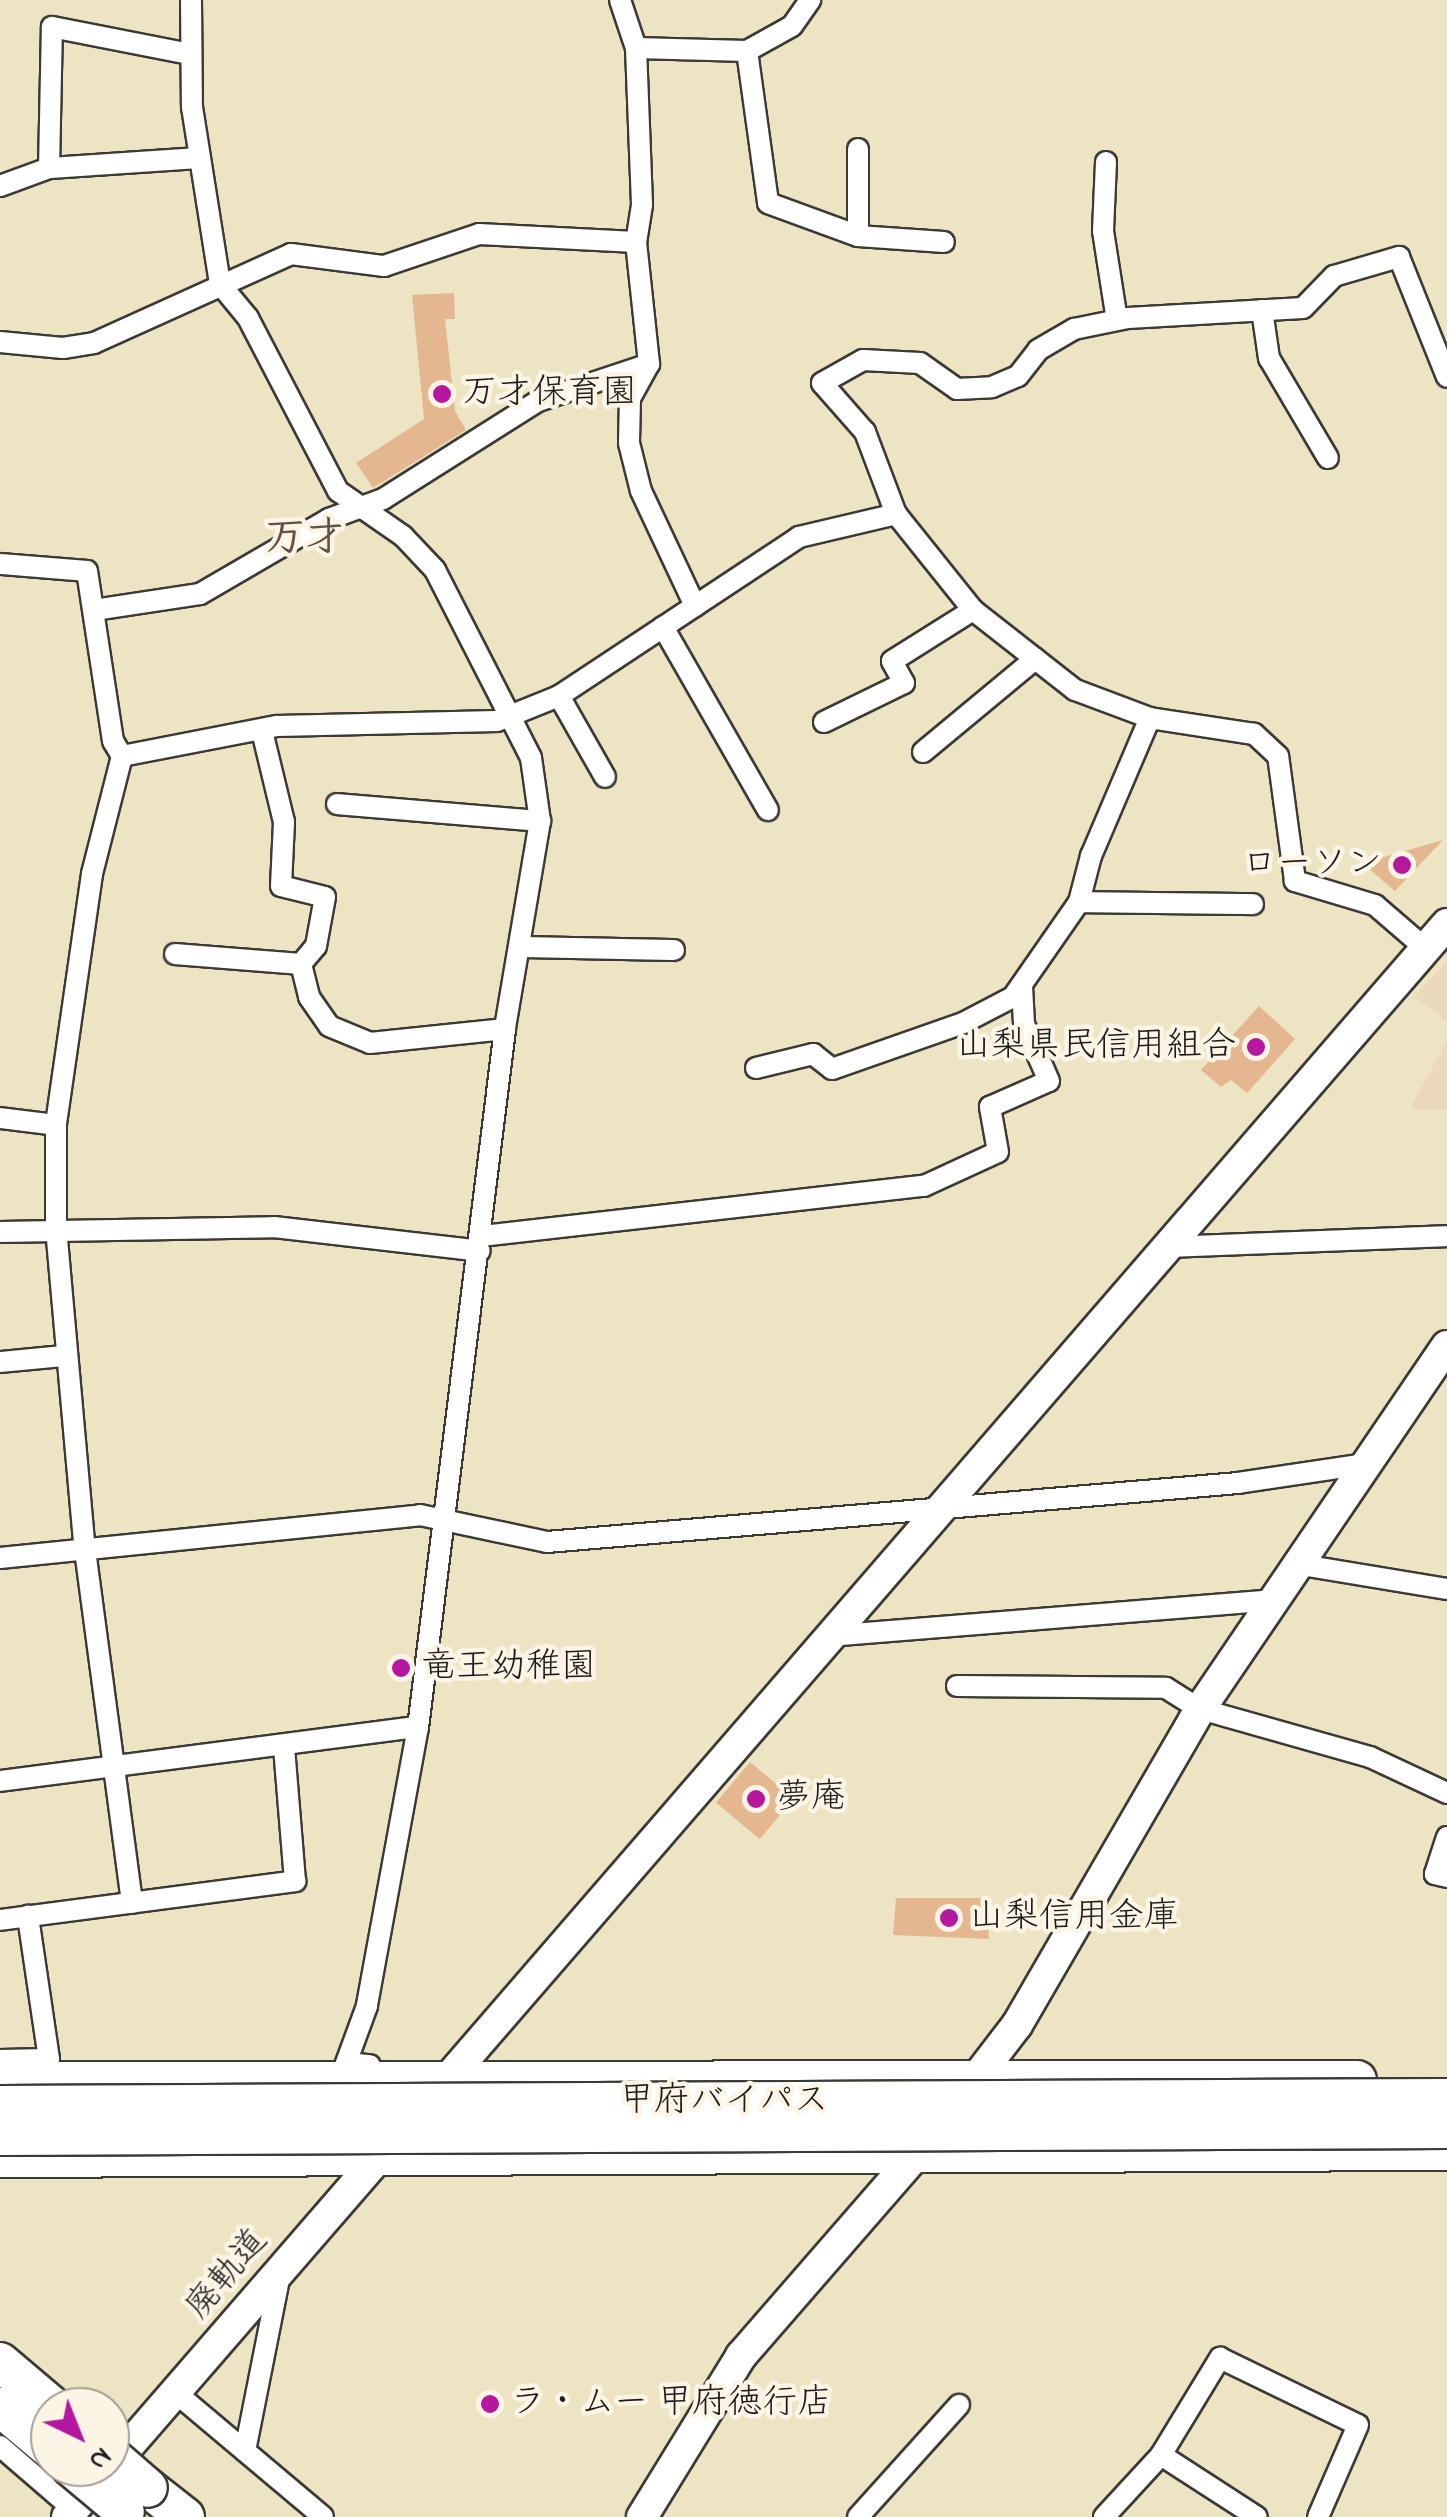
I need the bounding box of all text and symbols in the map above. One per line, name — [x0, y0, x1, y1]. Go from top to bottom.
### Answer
place label: 万才保育園 — [462, 373, 637, 415]
marker: 万才保育園 — [431, 383, 453, 405]
district label: 万才 — [265, 516, 345, 564]
place label: ローソン — [1242, 844, 1382, 886]
marker: ローソン — [1391, 854, 1413, 876]
place label: 山梨県民信用組合 — [956, 1026, 1236, 1068]
marker: 山梨県民信用組合 — [1245, 1036, 1267, 1058]
place label: 竜王幼稚園 — [421, 1647, 596, 1689]
marker: 竜王幼稚園 — [390, 1657, 412, 1679]
place label: 夢庵 — [776, 1778, 846, 1820]
marker: 夢庵 — [745, 1788, 767, 1810]
place label: 山梨信用金庫 — [969, 1897, 1179, 1939]
marker: 山梨信用金庫 — [938, 1907, 960, 1929]
street label: 甲府バイパス — [619, 2081, 829, 2123]
street label: 廃軌道 — [178, 2221, 278, 2329]
place label: ラ・ムー 甲府徳行店 — [510, 2383, 832, 2425]
north arrow — [30, 2387, 130, 2487]
marker: ラ・ムー 甲府徳行店 — [479, 2393, 501, 2415]
text: N — [79, 2436, 120, 2479]

